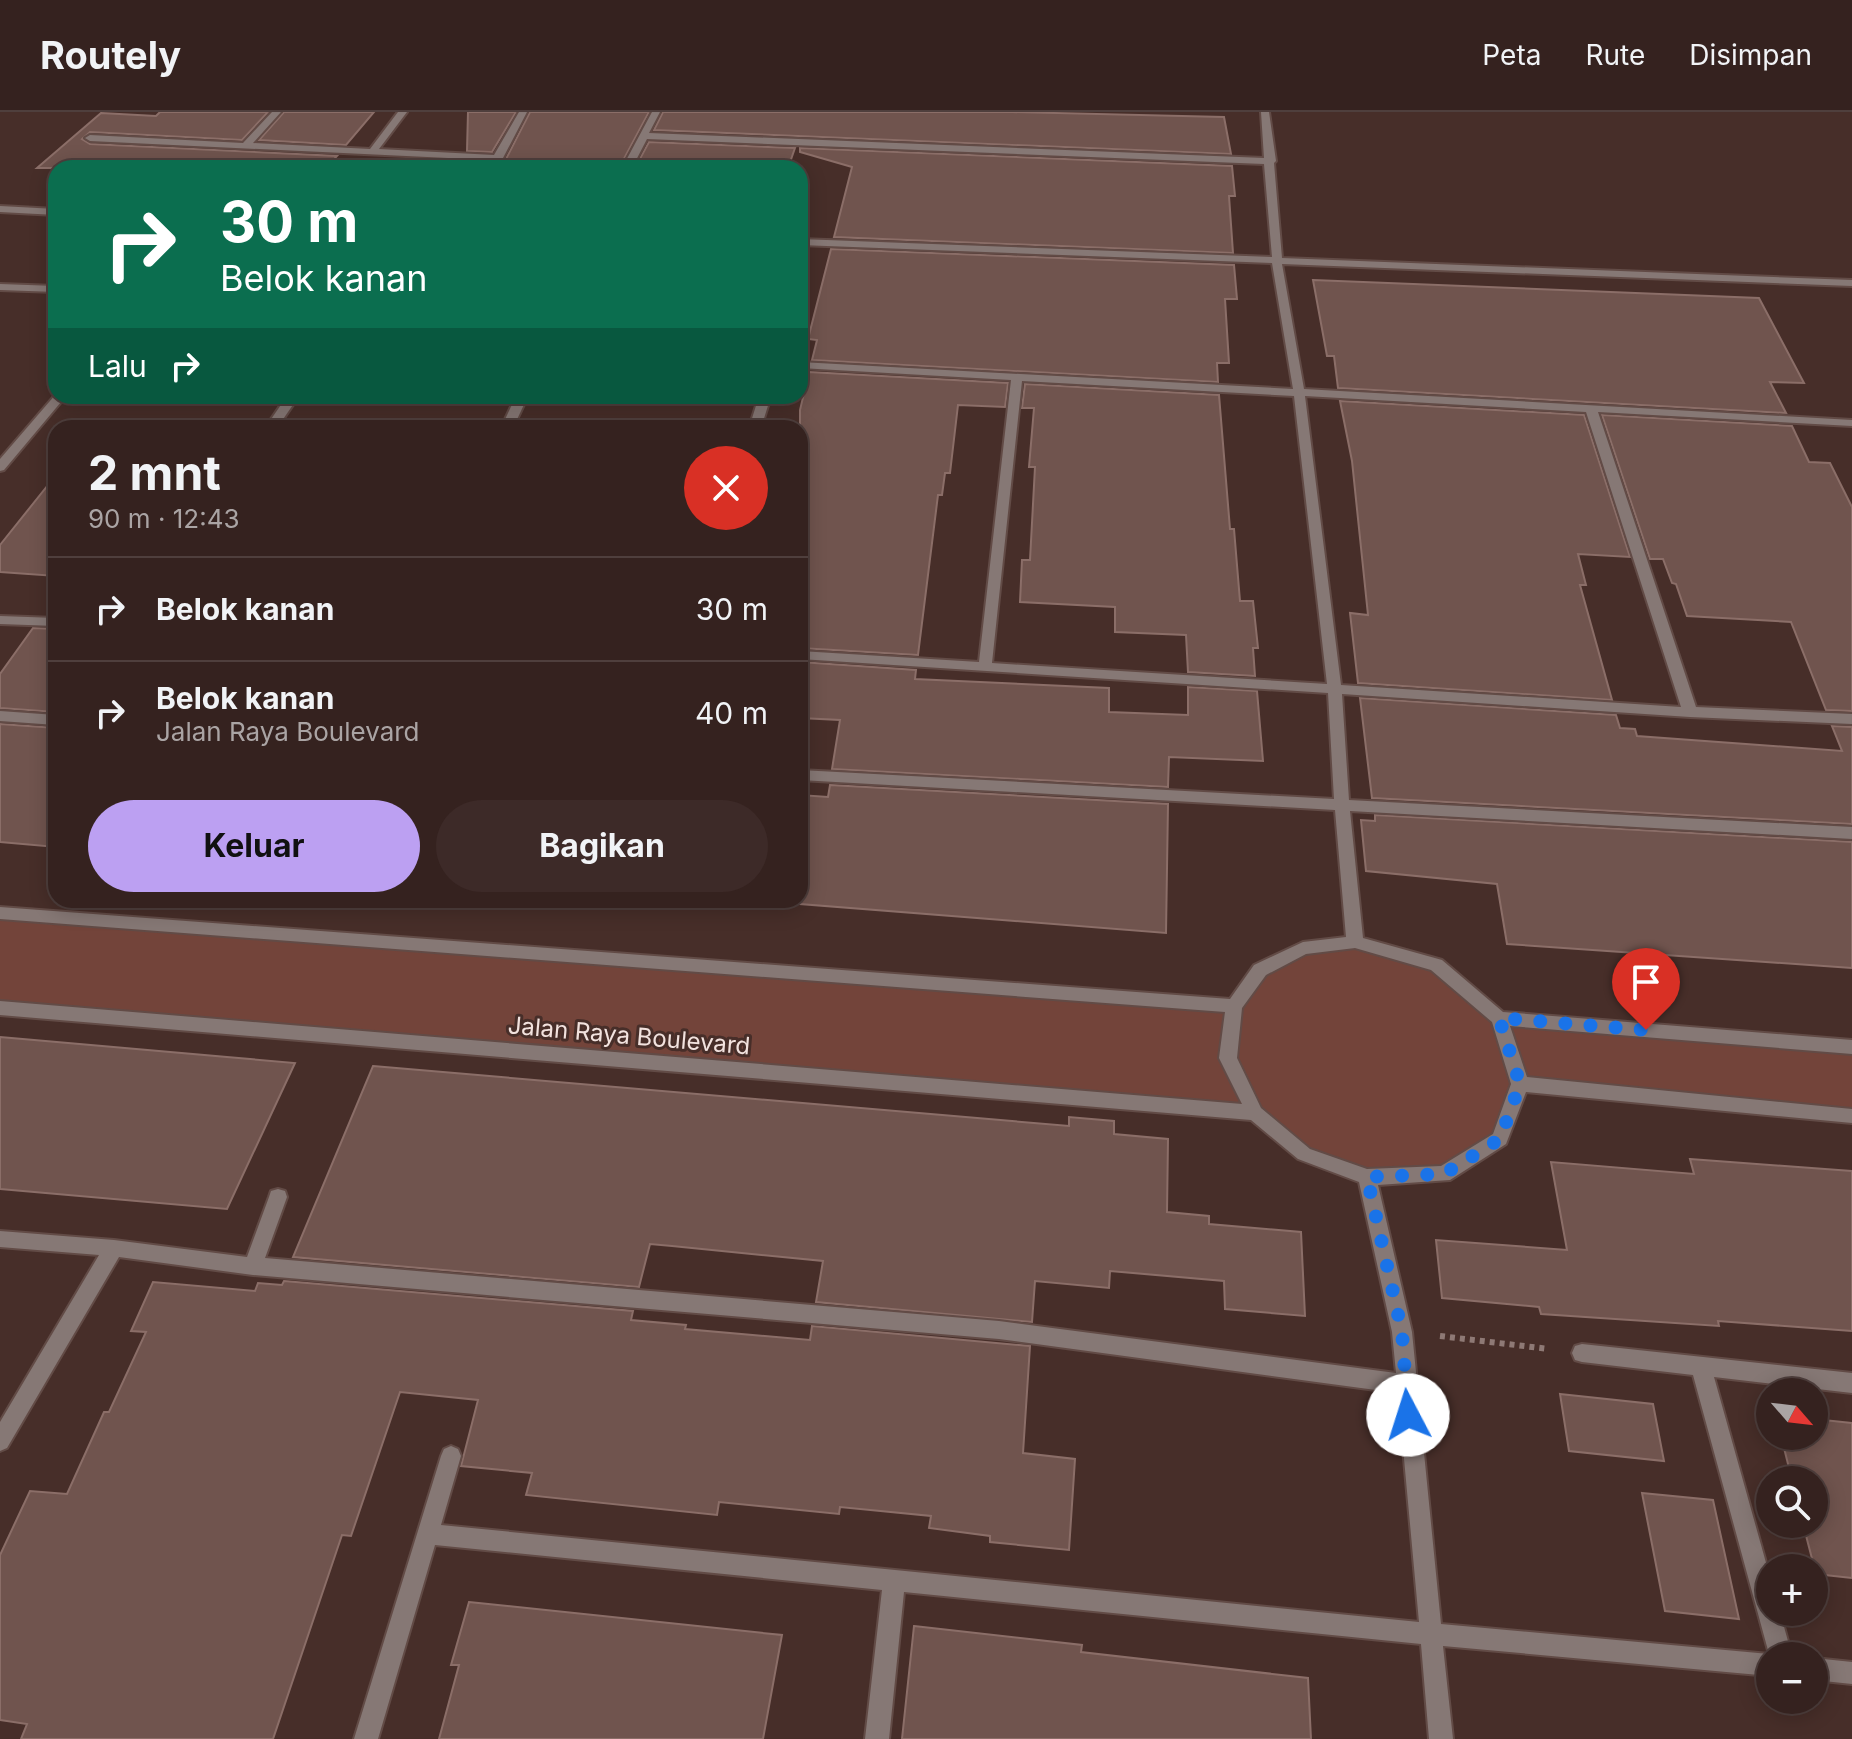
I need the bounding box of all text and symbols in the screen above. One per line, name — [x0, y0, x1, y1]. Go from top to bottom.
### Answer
text: Routely — [40, 32, 181, 78]
text: Peta — [1482, 38, 1541, 72]
text: Rute — [1585, 38, 1645, 72]
text: Disimpan — [1689, 38, 1812, 72]
text: 30 m — [220, 188, 358, 256]
icon: right — [88, 192, 192, 296]
text: Belok kanan — [220, 256, 427, 300]
icon: right — [163, 344, 207, 388]
text: Lalu — [88, 348, 147, 384]
text: 2 mnt — [88, 443, 221, 502]
button: close — [684, 446, 768, 530]
text: 90 m · 12:43 — [88, 503, 240, 534]
icon: right — [88, 587, 132, 631]
text: Belok kanan — [156, 591, 334, 627]
text: 30 m — [696, 591, 768, 627]
text: Belok kanan — [156, 680, 334, 716]
icon: right — [88, 691, 132, 735]
text: 40 m — [695, 695, 768, 731]
text: Jalan Raya Boulevard — [156, 716, 420, 747]
button: Keluar — [88, 800, 420, 892]
button: Bagikan — [436, 800, 768, 892]
pin — [1612, 948, 1680, 1030]
icon: arrive — [1624, 960, 1668, 1004]
street label: Jalan Raya Boulevard — [507, 1010, 751, 1061]
position arrow — [1366, 1373, 1450, 1457]
north arrow — [1756, 1378, 1828, 1450]
map controls — [1756, 1378, 1828, 1714]
button: search — [1756, 1466, 1828, 1538]
button: + — [1756, 1554, 1828, 1626]
button: − — [1756, 1642, 1828, 1714]

